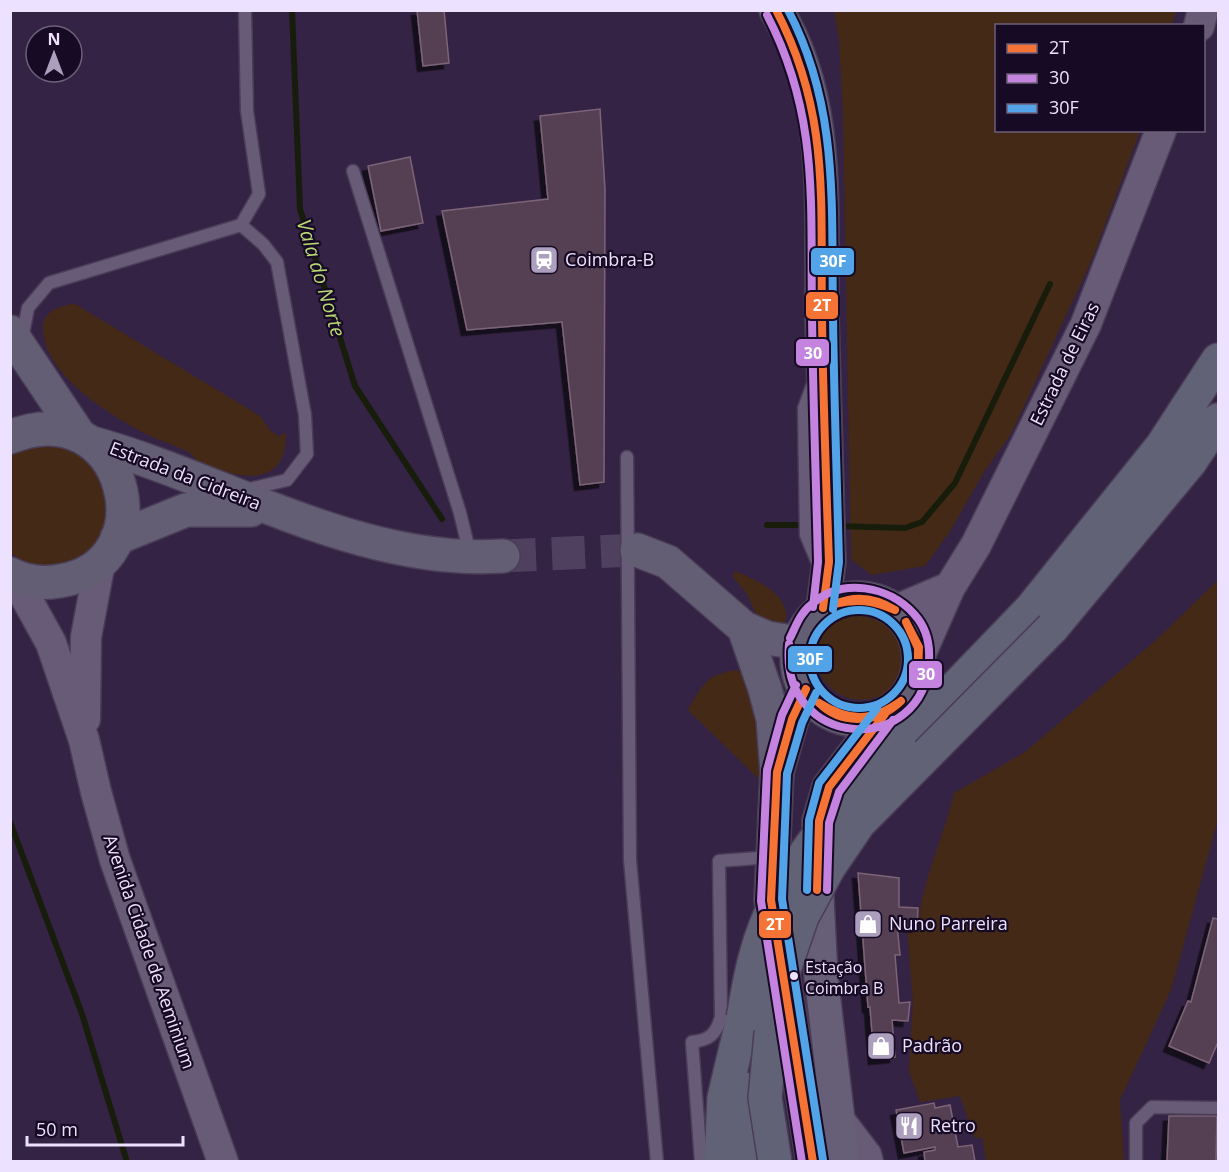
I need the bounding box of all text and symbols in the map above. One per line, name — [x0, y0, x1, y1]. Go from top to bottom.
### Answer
north arrow — [24, 24, 84, 84]
legend — [995, 24, 1205, 132]
text: N — [47, 28, 61, 50]
text: 2T — [1049, 35, 1069, 59]
text: 30 — [1049, 65, 1070, 89]
text: 30F — [1049, 95, 1079, 119]
water label: Vala do Norte — [291, 216, 352, 340]
station icon: Coimbra-B — [528, 244, 560, 276]
place label: Coimbra-B — [565, 247, 654, 271]
line badge: 30F — [810, 247, 855, 276]
text: 30F — [819, 250, 847, 272]
line badge: 2T — [805, 291, 839, 320]
text: 2T — [813, 294, 831, 316]
street label: Estrada de Eiras — [1024, 298, 1104, 429]
line badge: 30 — [795, 338, 830, 367]
text: 30 — [804, 342, 822, 364]
street label: Estrada da Cidreira — [106, 435, 264, 515]
line badge: 30F — [787, 645, 833, 673]
text: 30F — [796, 648, 824, 670]
line badge: 30 — [908, 660, 943, 689]
text: 30 — [917, 663, 935, 685]
street label: Avenida Cidade de Aeminium — [99, 831, 201, 1072]
shop icon: Nuno Parreira — [852, 908, 884, 940]
line badge: 2T — [758, 910, 792, 939]
place label: Nuno Parreira — [889, 911, 1008, 935]
text: 2T — [766, 913, 784, 935]
place label: Estação Coimbra B — [805, 956, 883, 999]
marker: Estação Coimbra B — [788, 970, 800, 982]
shop icon: Padrão — [865, 1030, 897, 1062]
place label: Padrão — [902, 1033, 962, 1057]
scale bar — [27, 1109, 183, 1147]
restaurant icon: Retro — [893, 1110, 925, 1142]
place label: Retro — [930, 1113, 976, 1137]
text: 50 m — [36, 1117, 78, 1141]

